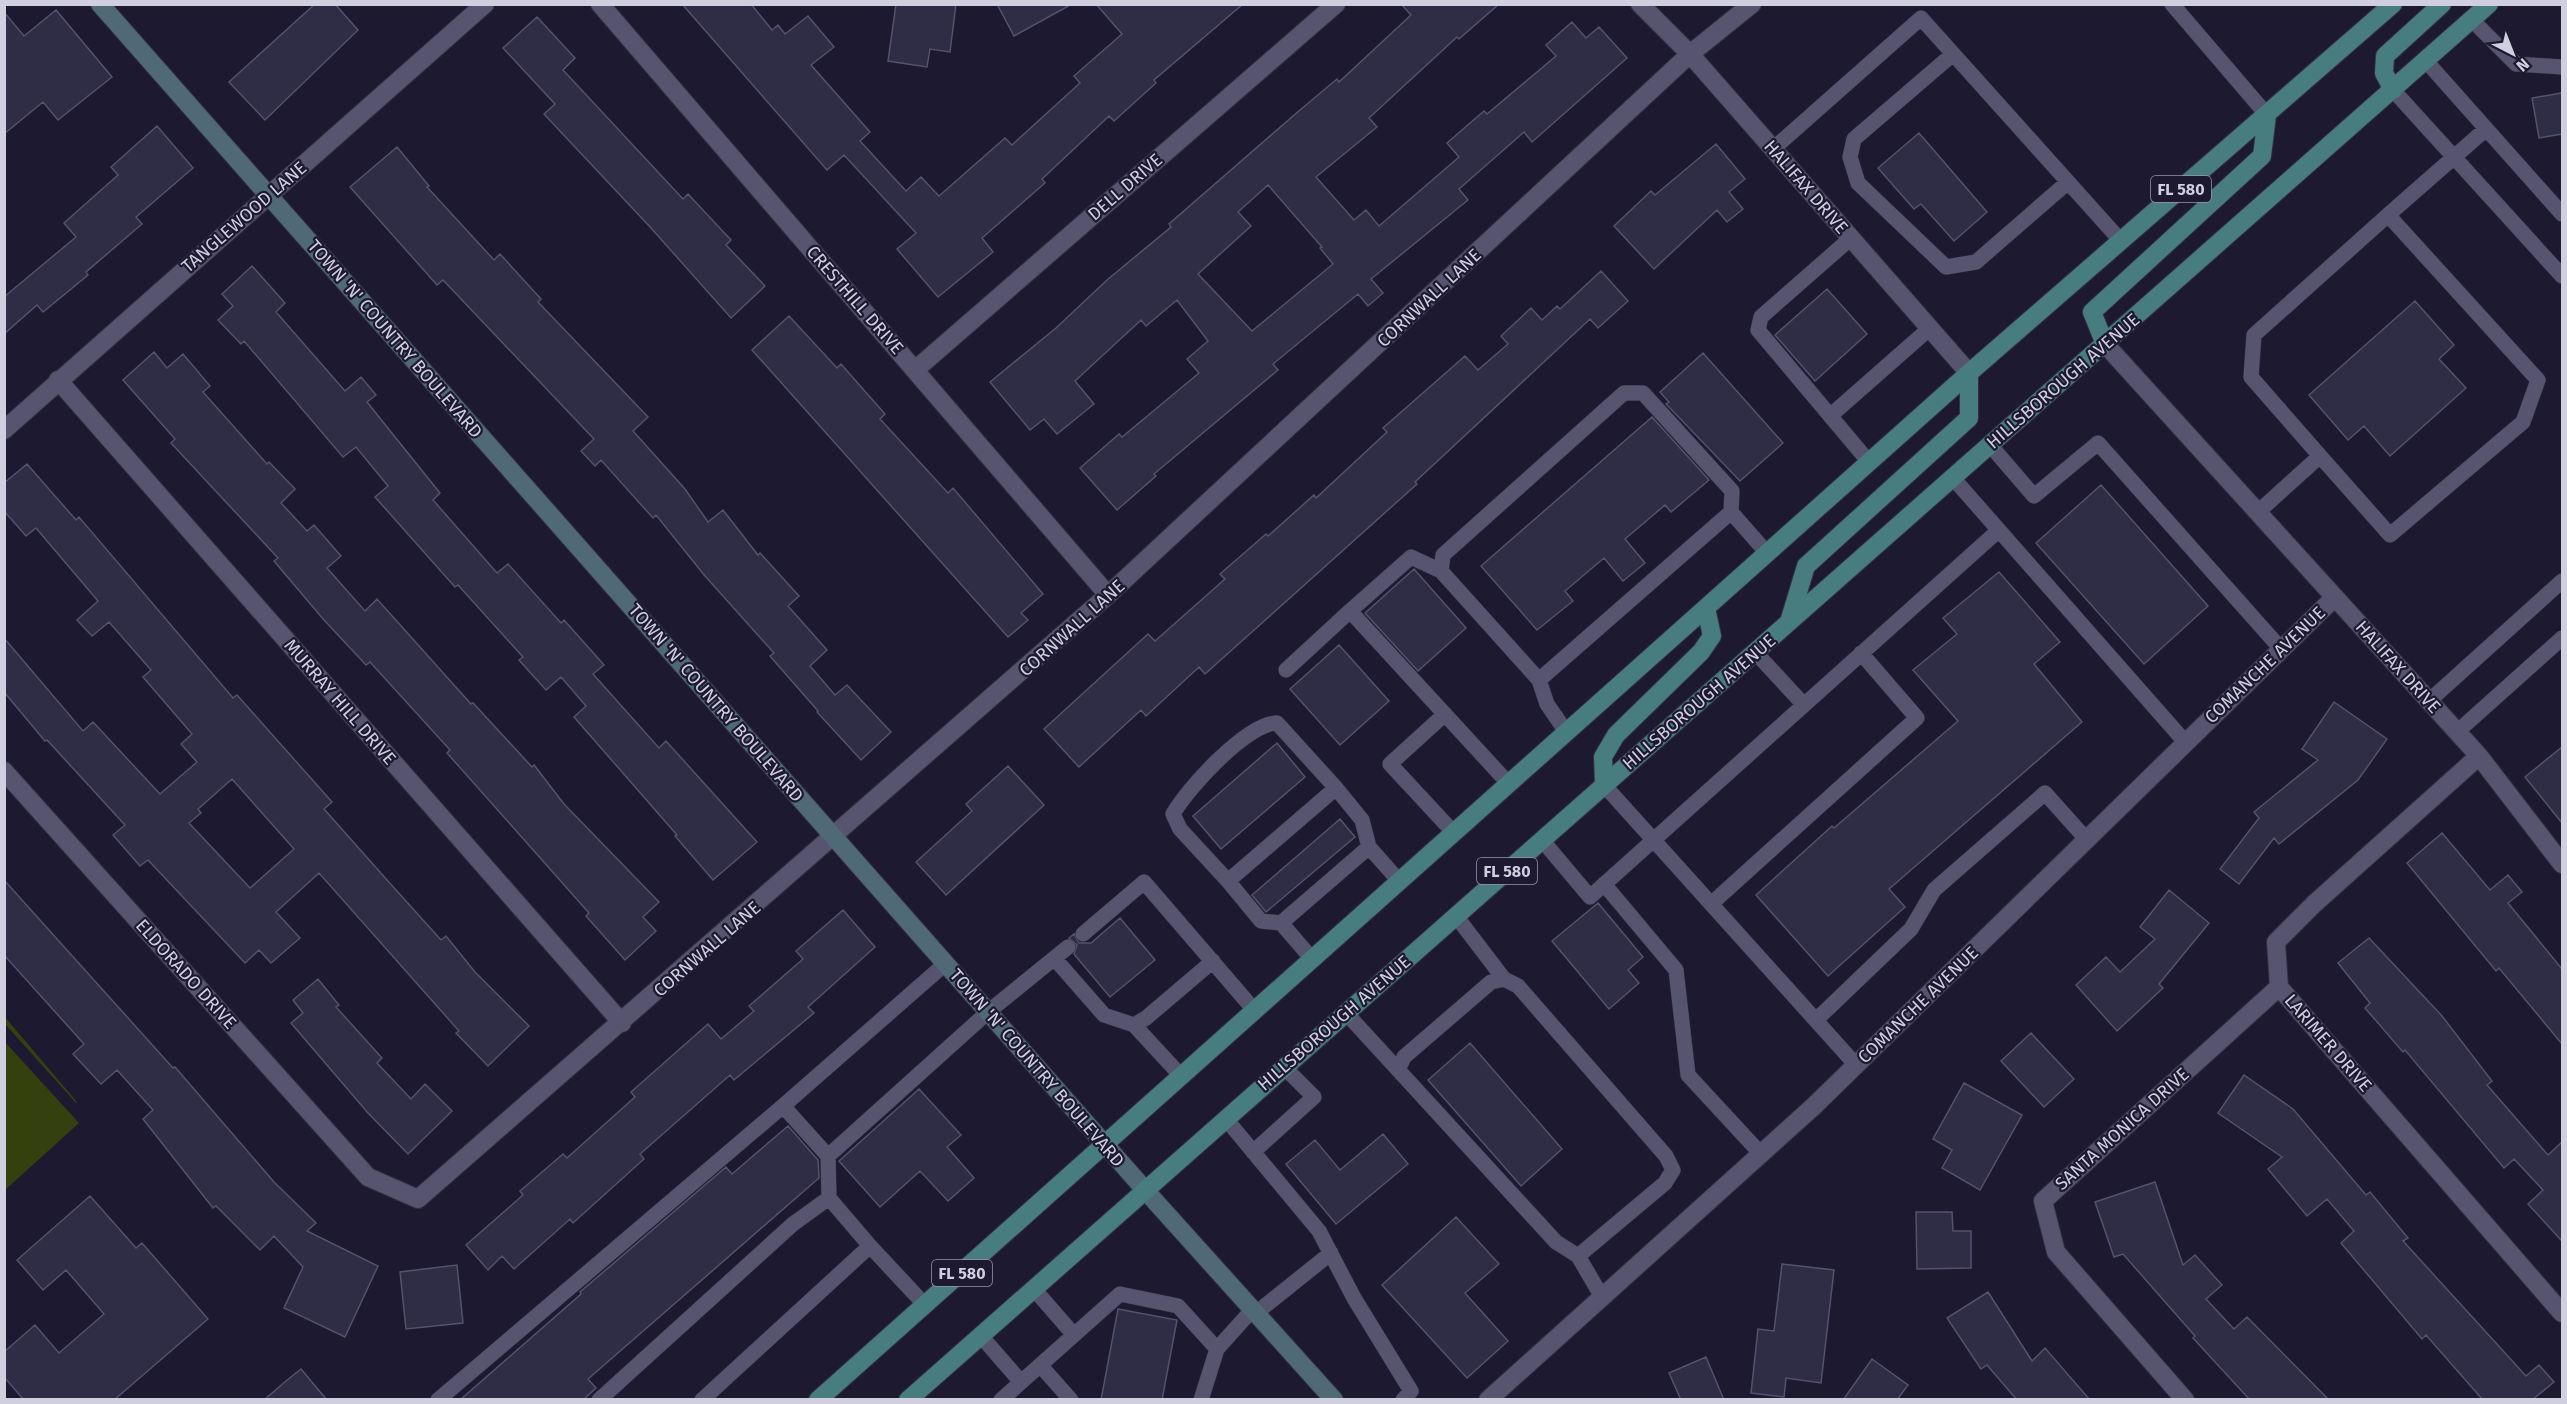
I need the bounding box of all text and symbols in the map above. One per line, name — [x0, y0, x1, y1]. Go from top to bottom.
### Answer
north arrow — [2483, 24, 2543, 84]
text: N — [2512, 54, 2533, 75]
street label: HALIFAX DRIVE — [1759, 136, 1853, 238]
street label: DELL DRIVE — [1083, 149, 1167, 225]
street label: TANGLEWOOD LANE — [177, 157, 311, 277]
road number: FL 580 — [2151, 176, 2211, 202]
street label: TOWN 'N' COUNTRY BOULEVARD — [303, 235, 487, 443]
street label: CRESTHILL DRIVE — [802, 241, 908, 359]
street label: CORNWALL LANE — [1372, 244, 1486, 352]
street label: HILLSBOROUGH AVENUE — [1982, 309, 2144, 453]
street label: CORNWALL LANE — [1015, 575, 1129, 681]
street label: TOWN 'N' COUNTRY BOULEVARD — [624, 599, 808, 807]
street label: COMANCHE AVENUE — [2200, 602, 2330, 728]
street label: HALIFAX DRIVE — [2351, 616, 2445, 718]
street label: HILLSBOROUGH AVENUE — [1618, 630, 1780, 774]
street label: MURRAY HILL DRIVE — [279, 635, 401, 769]
road number: FL 580 — [1477, 858, 1537, 884]
street label: CORNWALL LANE — [649, 897, 765, 1001]
street label: ELDORADO DRIVE — [131, 915, 241, 1033]
street label: COMANCHE AVENUE — [1853, 942, 1983, 1068]
street label: HILLSBOROUGH AVENUE — [1253, 951, 1415, 1095]
street label: TOWN 'N' COUNTRY BOULEVARD — [945, 964, 1129, 1172]
street label: LARIMER DRIVE — [2280, 990, 2376, 1096]
street label: SANTA MONICA DRIVE — [2051, 1063, 2193, 1195]
road number: FL 580 — [932, 1260, 992, 1286]

